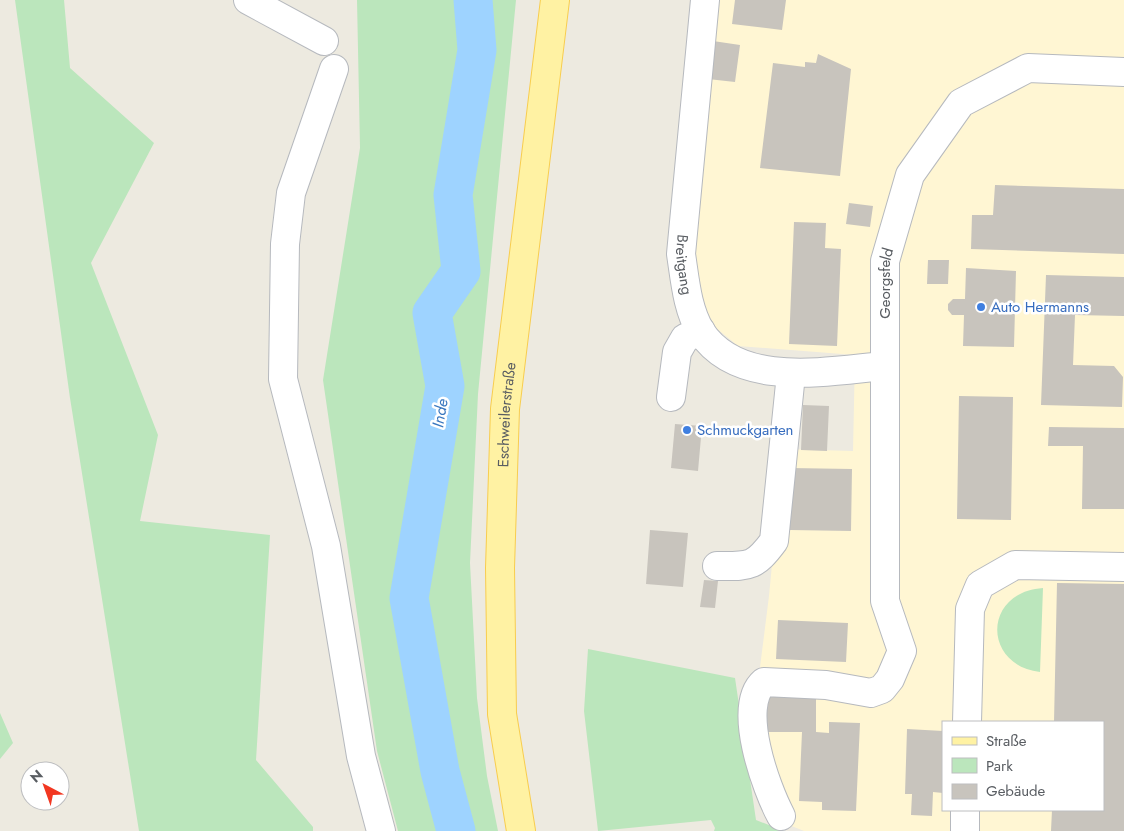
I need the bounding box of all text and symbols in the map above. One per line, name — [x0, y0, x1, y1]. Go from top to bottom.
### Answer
street label: Breitgang — [670, 234, 698, 297]
street label: Georgsfeld — [874, 245, 899, 319]
place label: Auto Hermanns — [991, 296, 1089, 318]
marker: Auto Hermanns — [975, 301, 987, 313]
street label: Eschweilerstraße — [492, 361, 522, 468]
water label: Inde — [426, 397, 454, 429]
place label: Schmuckgarten — [697, 419, 794, 441]
marker: Schmuckgarten — [681, 424, 693, 436]
legend — [942, 721, 1104, 811]
text: Straße — [986, 730, 1027, 752]
text: Park — [986, 755, 1013, 777]
north arrow — [20, 761, 70, 811]
text: N — [26, 765, 47, 787]
text: Gebäude — [986, 780, 1046, 802]

